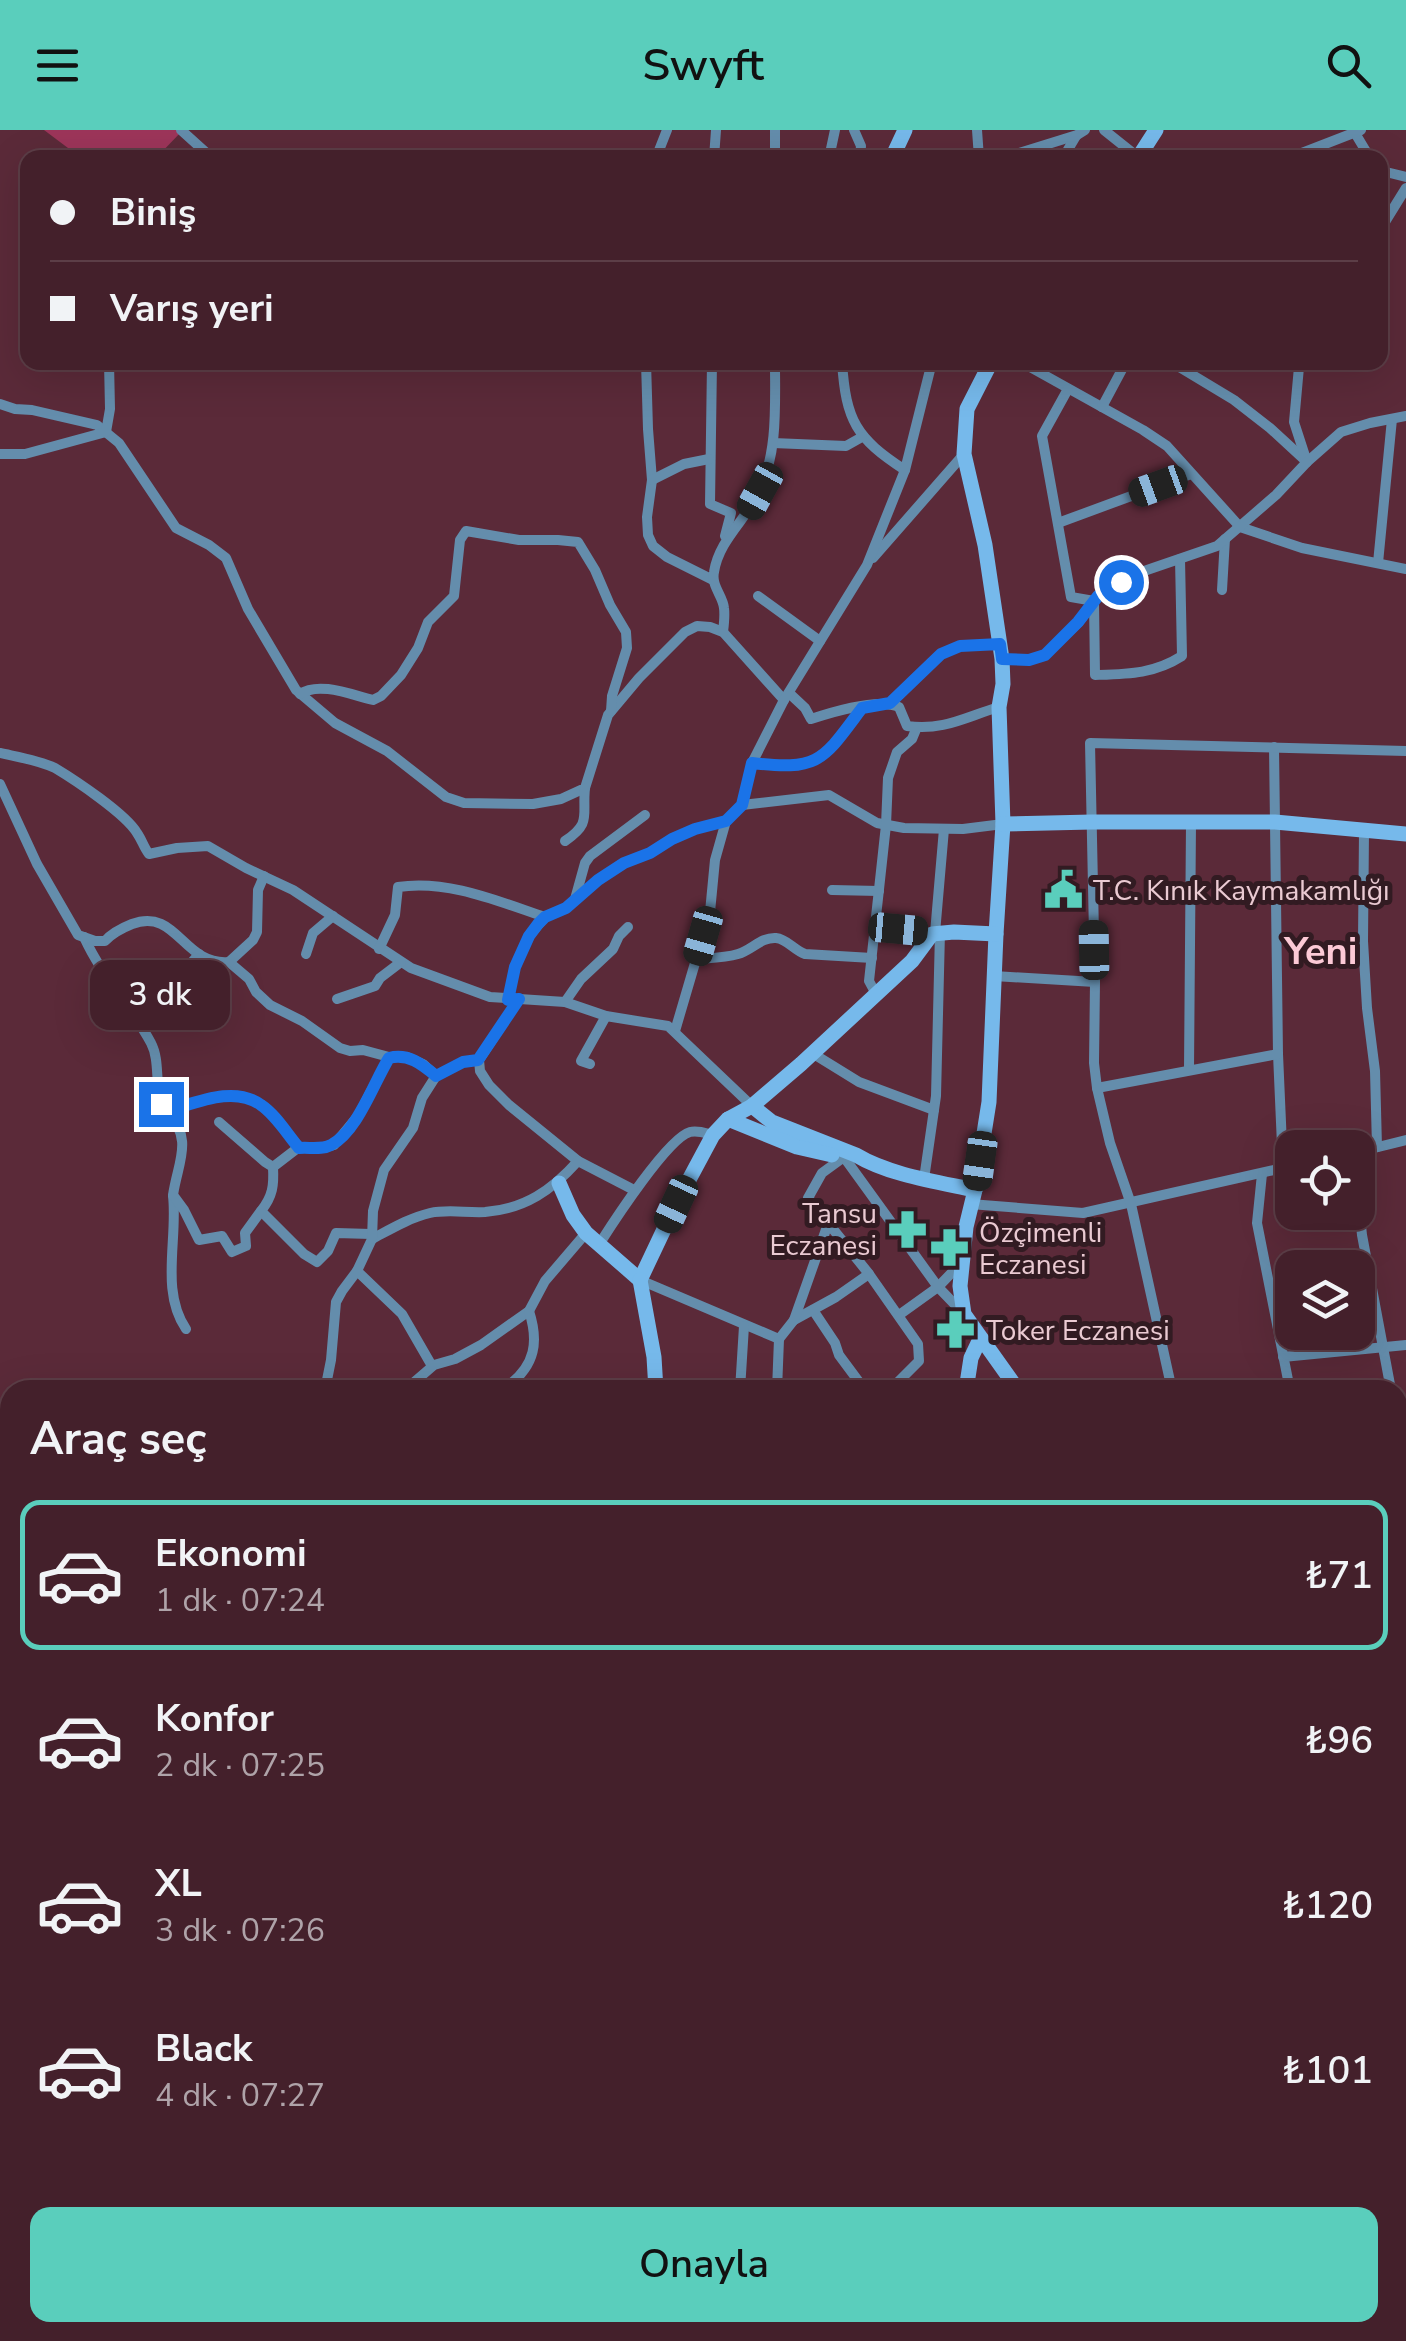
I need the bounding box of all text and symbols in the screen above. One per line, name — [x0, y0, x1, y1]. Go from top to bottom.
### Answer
text: Swyft — [642, 35, 764, 96]
icon: menu — [30, 38, 85, 93]
icon: search — [1321, 38, 1376, 93]
text: Biniş — [110, 187, 196, 238]
text: Varış yeri — [110, 283, 274, 334]
car — [732, 457, 788, 525]
car — [1125, 462, 1191, 510]
route start — [1099, 560, 1144, 605]
public building icon: T.C. Kınık Kaymakamlığı — [1042, 869, 1084, 911]
place label: T.C. Kınık Kaymakamlığı — [1093, 872, 1390, 910]
car — [680, 903, 726, 969]
car — [867, 911, 929, 947]
car — [1078, 920, 1110, 980]
district label: Yeni — [1284, 926, 1357, 977]
callout: 3 dk — [91, 959, 231, 1029]
text: 3 dk — [128, 973, 192, 1016]
route end — [139, 1082, 184, 1127]
car — [961, 1129, 999, 1193]
map controls — [1275, 1130, 1375, 1350]
button: locate — [1275, 1130, 1375, 1230]
car — [650, 1170, 702, 1238]
place label: Tansu Eczanesi — [769, 1195, 877, 1265]
pharmacy icon: Tansu Eczanesi — [886, 1208, 928, 1250]
place label: Özçimenli Eczanesi — [979, 1214, 1102, 1284]
pharmacy icon: Özçimenli Eczanesi — [928, 1227, 970, 1269]
button: layers — [1275, 1250, 1375, 1350]
pharmacy icon: Toker Eczanesi — [935, 1309, 977, 1351]
place label: Toker Eczanesi — [986, 1312, 1170, 1350]
text: Araç seç — [30, 1409, 207, 1470]
text: Ekonomi — [155, 1528, 307, 1579]
icon: car — [35, 1530, 125, 1620]
text: ₺71 — [1305, 1550, 1373, 1601]
text: 1 dk · 07:24 — [155, 1579, 325, 1622]
text: Konfor — [155, 1693, 274, 1744]
icon: car — [35, 1695, 125, 1785]
text: ₺96 — [1305, 1715, 1373, 1766]
text: 2 dk · 07:25 — [155, 1744, 325, 1787]
text: XL — [155, 1858, 202, 1909]
icon: car — [35, 1860, 125, 1950]
text: ₺120 — [1282, 1880, 1373, 1931]
text: 3 dk · 07:26 — [155, 1909, 325, 1952]
text: Black — [155, 2023, 252, 2074]
icon: car — [35, 2025, 125, 2115]
text: ₺101 — [1282, 2045, 1373, 2096]
text: 4 dk · 07:27 — [155, 2074, 325, 2117]
button: Onayla — [30, 2207, 1378, 2322]

